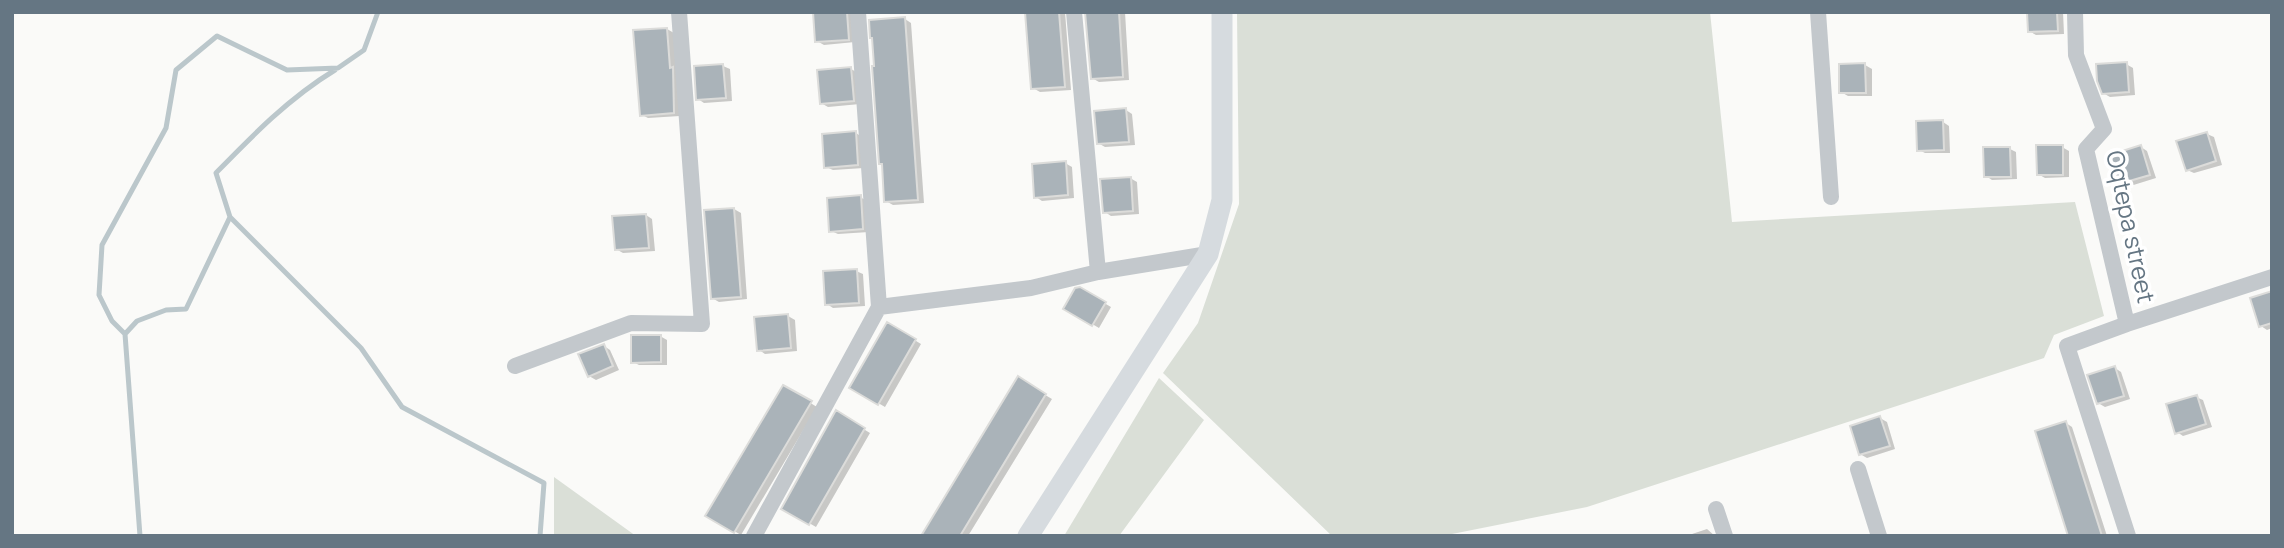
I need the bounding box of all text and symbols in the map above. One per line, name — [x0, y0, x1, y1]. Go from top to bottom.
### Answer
street label: Oqtepa street — [2099, 147, 2164, 306]

